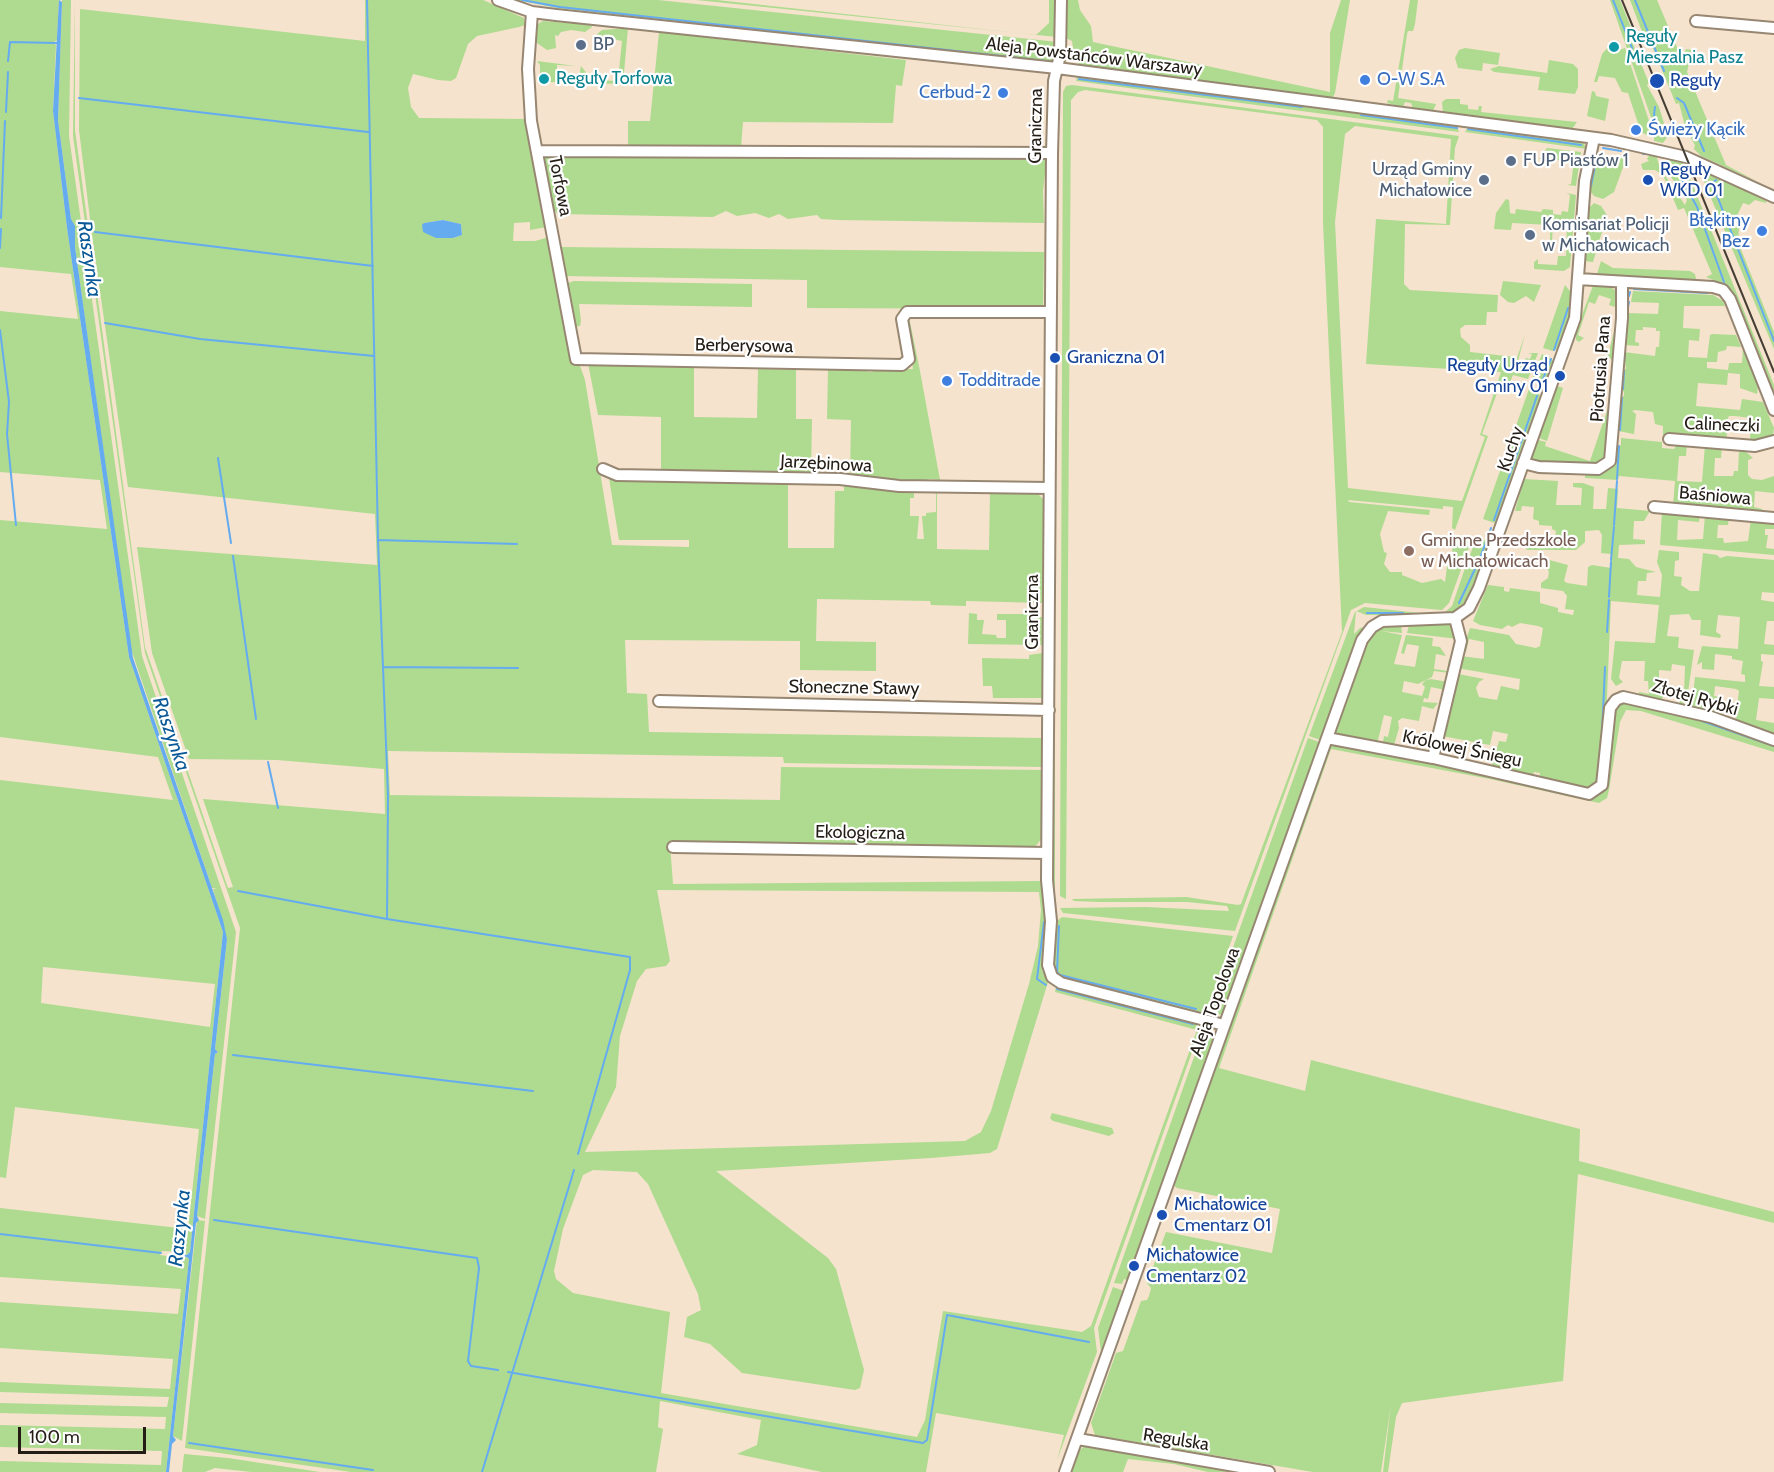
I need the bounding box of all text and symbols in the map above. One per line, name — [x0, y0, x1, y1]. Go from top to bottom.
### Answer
place label: Reguły Mieszalnia Pasz — [1626, 26, 1743, 68]
street label: Aleja Powstańców Warszawy — [984, 33, 1204, 81]
place label: BP — [593, 34, 614, 56]
marker: BP — [574, 38, 588, 52]
marker: Reguły Mieszalnia Pasz — [1607, 40, 1621, 54]
place label: Reguły Torfowa — [556, 68, 672, 90]
place label: O-W S.A — [1377, 69, 1445, 91]
place label: Reguły — [1670, 70, 1721, 92]
marker: Reguły Torfowa — [537, 72, 551, 86]
marker: Reguły — [1648, 72, 1666, 90]
marker: O-W S.A — [1358, 73, 1372, 87]
place label: Cerbud-2 — [919, 82, 991, 104]
marker: Cerbud-2 — [996, 86, 1010, 100]
street label: Graniczna — [1025, 88, 1047, 164]
place label: Świeży Kącik — [1648, 119, 1745, 141]
marker: Świeży Kącik — [1629, 123, 1643, 137]
place label: FUP Piastów 1 — [1523, 150, 1629, 172]
street label: Torfowa — [544, 154, 576, 218]
marker: FUP Piastów 1 — [1504, 154, 1518, 168]
place label: Urząd Gminy Michałowice — [1372, 159, 1472, 201]
place label: Reguły WKD 01 — [1660, 159, 1723, 201]
marker: Urząd Gminy Michałowice — [1477, 173, 1491, 187]
marker: Reguły WKD 01 — [1641, 173, 1655, 187]
place label: Błękitny Bez — [1689, 210, 1750, 252]
place label: Komisariat Policji w Michałowicach — [1542, 214, 1670, 256]
water label: Raszynka — [72, 219, 106, 299]
marker: Błękitny Bez — [1755, 224, 1769, 238]
marker: Komisariat Policji w Michałowicach — [1523, 228, 1537, 242]
street label: Piotrusia Pana — [1587, 315, 1615, 423]
street label: Berberysowa — [695, 334, 793, 358]
place label: Graniczna 01 — [1067, 347, 1165, 369]
marker: Graniczna 01 — [1048, 351, 1062, 365]
place label: Reguły Urząd Gminy 01 — [1447, 355, 1548, 398]
marker: Reguły Urząd Gminy 01 — [1553, 369, 1567, 383]
place label: Todditrade — [959, 370, 1040, 392]
marker: Todditrade — [940, 374, 954, 388]
street label: Calineczki — [1684, 413, 1760, 437]
street label: Kuchy — [1493, 424, 1529, 474]
street label: Jarzębinowa — [780, 451, 872, 477]
street label: Baśniowa — [1678, 482, 1752, 510]
place label: Gminne Przedszkole w Michałowicach — [1421, 530, 1576, 572]
marker: Gminne Przedszkole w Michałowicach — [1402, 544, 1416, 558]
street label: Graniczna — [1022, 574, 1044, 650]
street label: Złotej Rybki — [1649, 675, 1741, 721]
street label: Słoneczne Stawy — [788, 676, 920, 700]
water label: Raszynka — [147, 694, 195, 774]
street label: Królowej Śniegu — [1400, 726, 1524, 772]
street label: Ekologiczna — [815, 821, 905, 845]
street label: Aleja Topolowa — [1185, 945, 1245, 1059]
water label: Raszynka — [164, 1188, 196, 1268]
place label: Michałowice Cmentarz 01 — [1174, 1194, 1271, 1236]
marker: Michałowice Cmentarz 01 — [1155, 1208, 1169, 1222]
place label: Michałowice Cmentarz 02 — [1146, 1245, 1247, 1288]
marker: Michałowice Cmentarz 02 — [1127, 1259, 1141, 1273]
scale bar — [21, 1415, 148, 1453]
street label: Regulska — [1142, 1424, 1210, 1456]
text: 100 m — [29, 1426, 80, 1448]

